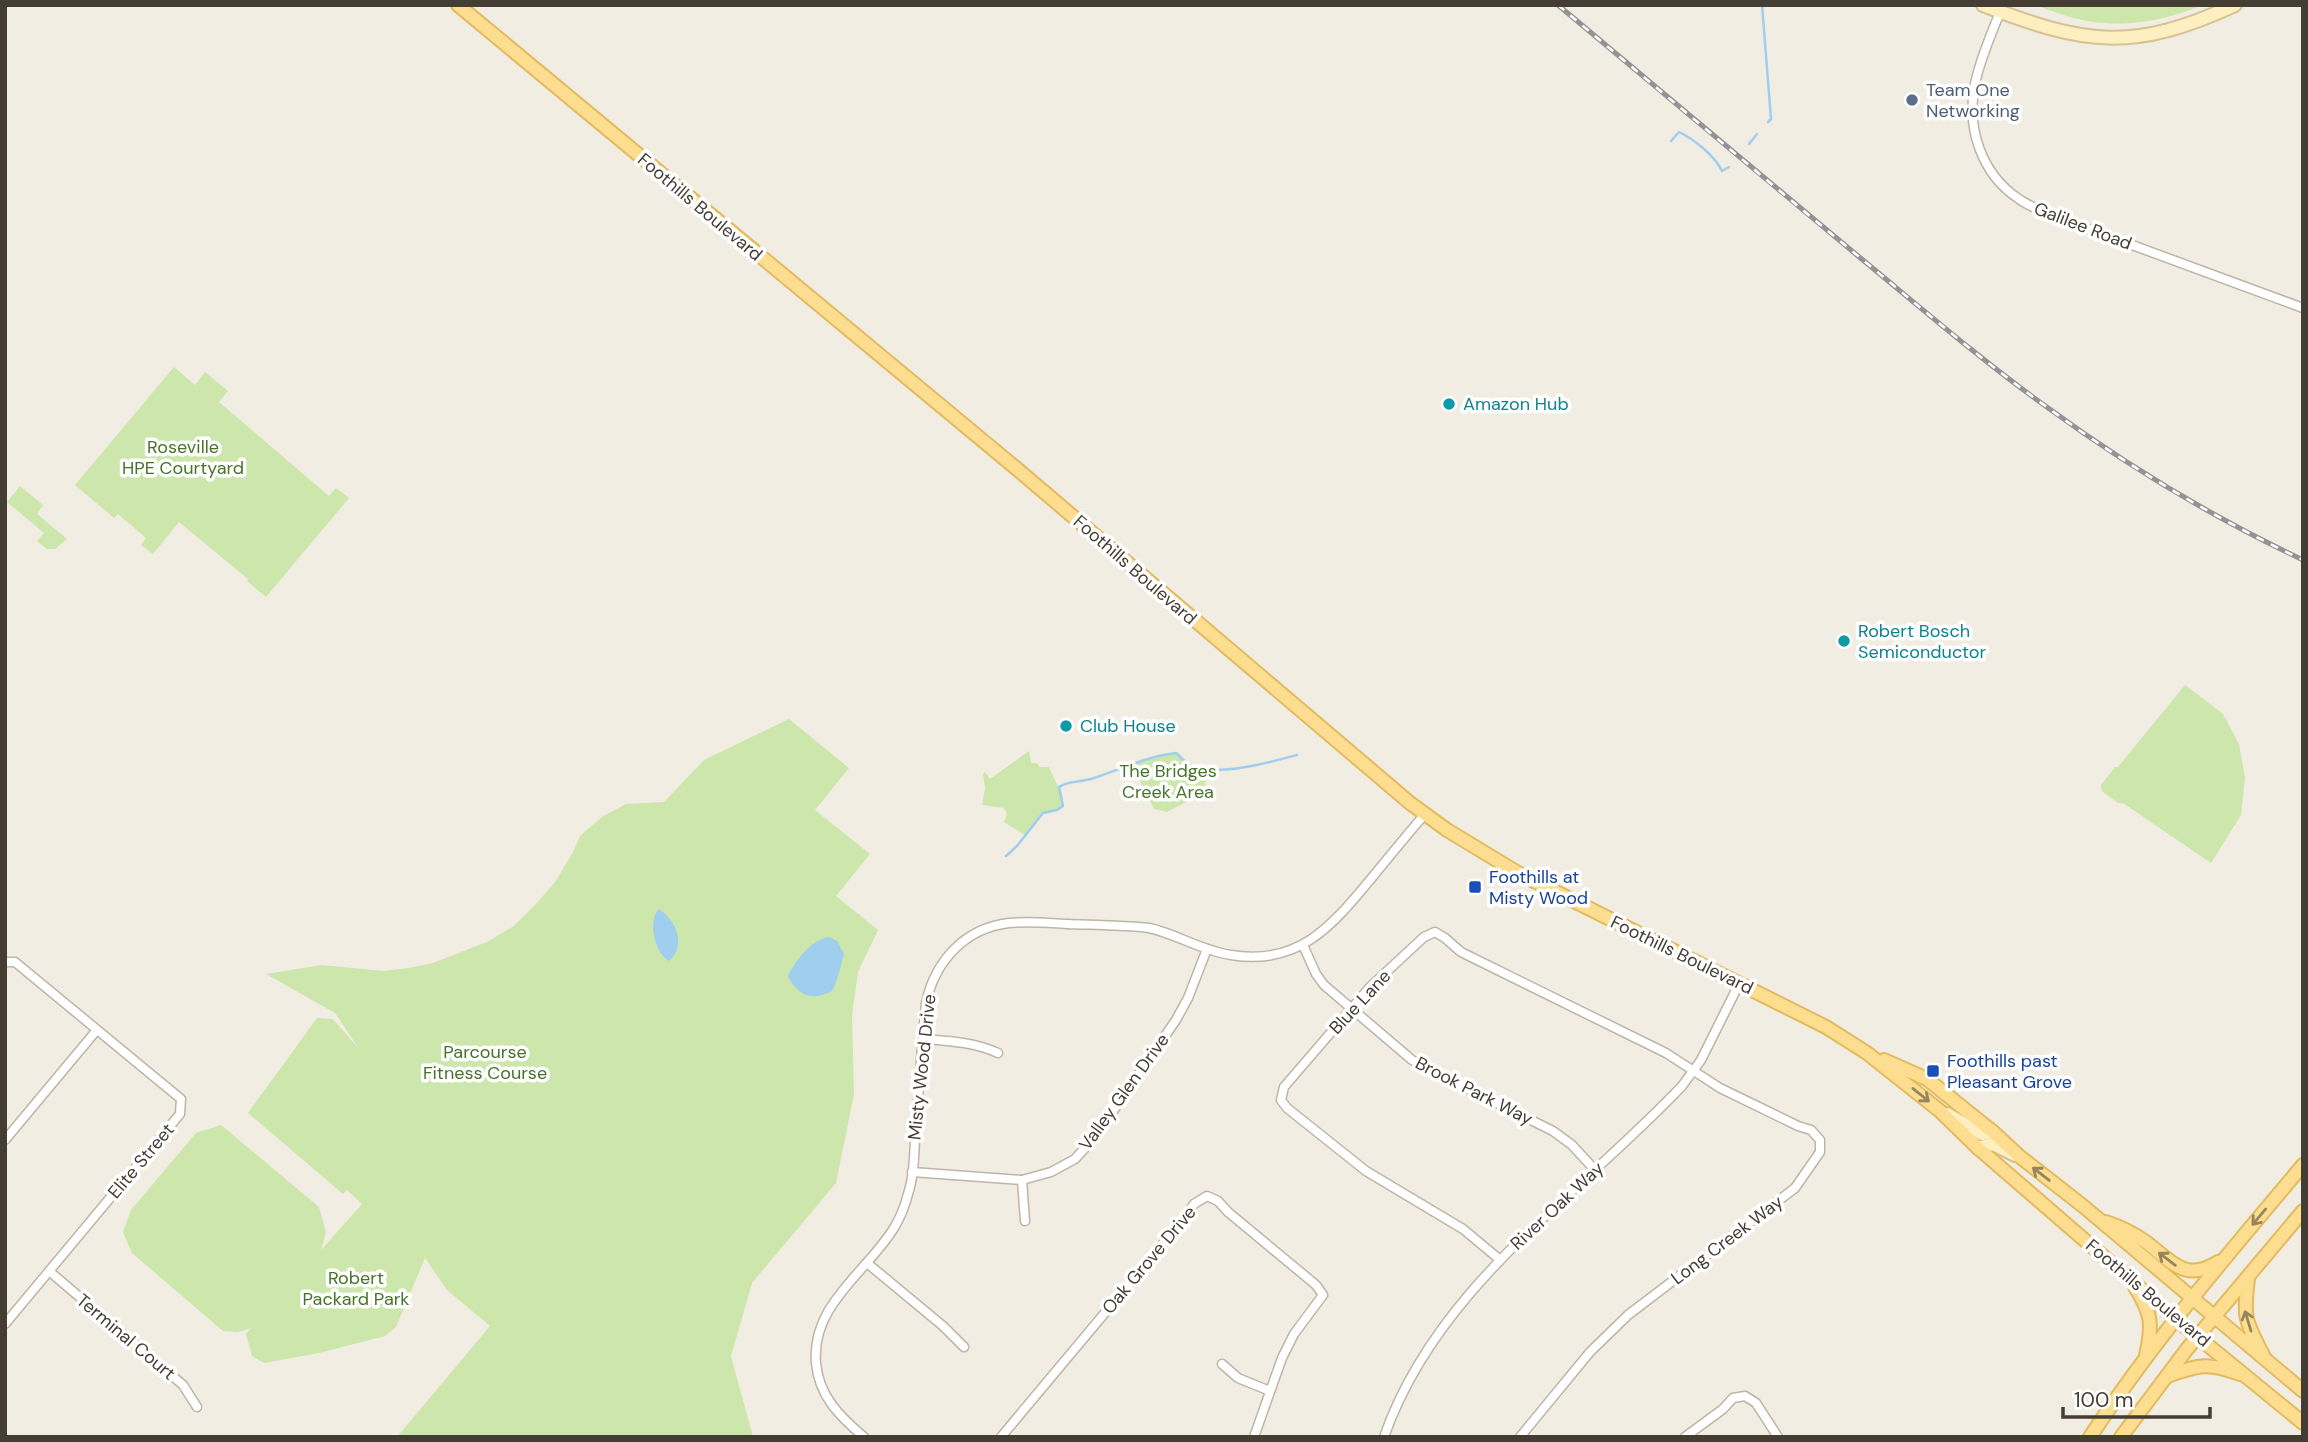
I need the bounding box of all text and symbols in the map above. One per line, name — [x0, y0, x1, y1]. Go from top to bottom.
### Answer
place label: Team One Networking — [1926, 78, 2020, 123]
marker: Team One Networking — [1904, 92, 1920, 108]
street label: Foothills Boulevard — [633, 148, 767, 266]
street label: Galilee Road — [2031, 196, 2135, 256]
place label: Amazon Hub — [1463, 392, 1569, 416]
marker: Amazon Hub — [1441, 396, 1457, 412]
park label: Roseville HPE Courtyard — [122, 435, 244, 480]
street label: Foothills Boulevard — [1068, 510, 1202, 630]
place label: Robert Bosch Semiconductor — [1858, 619, 1986, 664]
marker: Robert Bosch Semiconductor — [1836, 633, 1852, 649]
place label: Club House — [1080, 714, 1176, 738]
marker: Club House — [1058, 718, 1074, 734]
park label: The Bridges Creek Area — [1119, 759, 1217, 804]
place label: Foothills at Misty Wood — [1489, 865, 1588, 910]
marker: Foothills at Misty Wood — [1467, 879, 1483, 895]
street label: Foothills Boulevard — [1607, 910, 1757, 1000]
street label: Blue Lane — [1324, 965, 1396, 1039]
street label: Misty Wood Drive — [902, 993, 942, 1141]
street label: Valley Glen Drive — [1073, 1029, 1175, 1155]
park label: Parcourse Fitness Course — [423, 1040, 547, 1085]
place label: Foothills past Pleasant Grove — [1947, 1049, 2072, 1094]
street label: Brook Park Way — [1411, 1051, 1537, 1131]
marker: Foothills past Pleasant Grove — [1925, 1063, 1941, 1079]
one-way arrow — [1912, 1088, 1930, 1103]
street label: Elite Street — [102, 1118, 180, 1204]
street label: River Oak Way — [1505, 1157, 1609, 1255]
one-way arrow — [2032, 1166, 2050, 1181]
street label: Long Creek Way — [1666, 1190, 1788, 1290]
street label: Oak Grove Drive — [1097, 1201, 1201, 1319]
one-way arrow — [2251, 1208, 2267, 1226]
street label: Foothills Boulevard — [2081, 1234, 2215, 1352]
one-way arrow — [2158, 1251, 2176, 1266]
park label: Robert Packard Park — [303, 1266, 409, 1311]
street label: Terminal Court — [71, 1289, 181, 1385]
one-way arrow — [2241, 1311, 2253, 1333]
scale bar — [2063, 1376, 2210, 1420]
text: 100 m — [2074, 1386, 2134, 1414]

